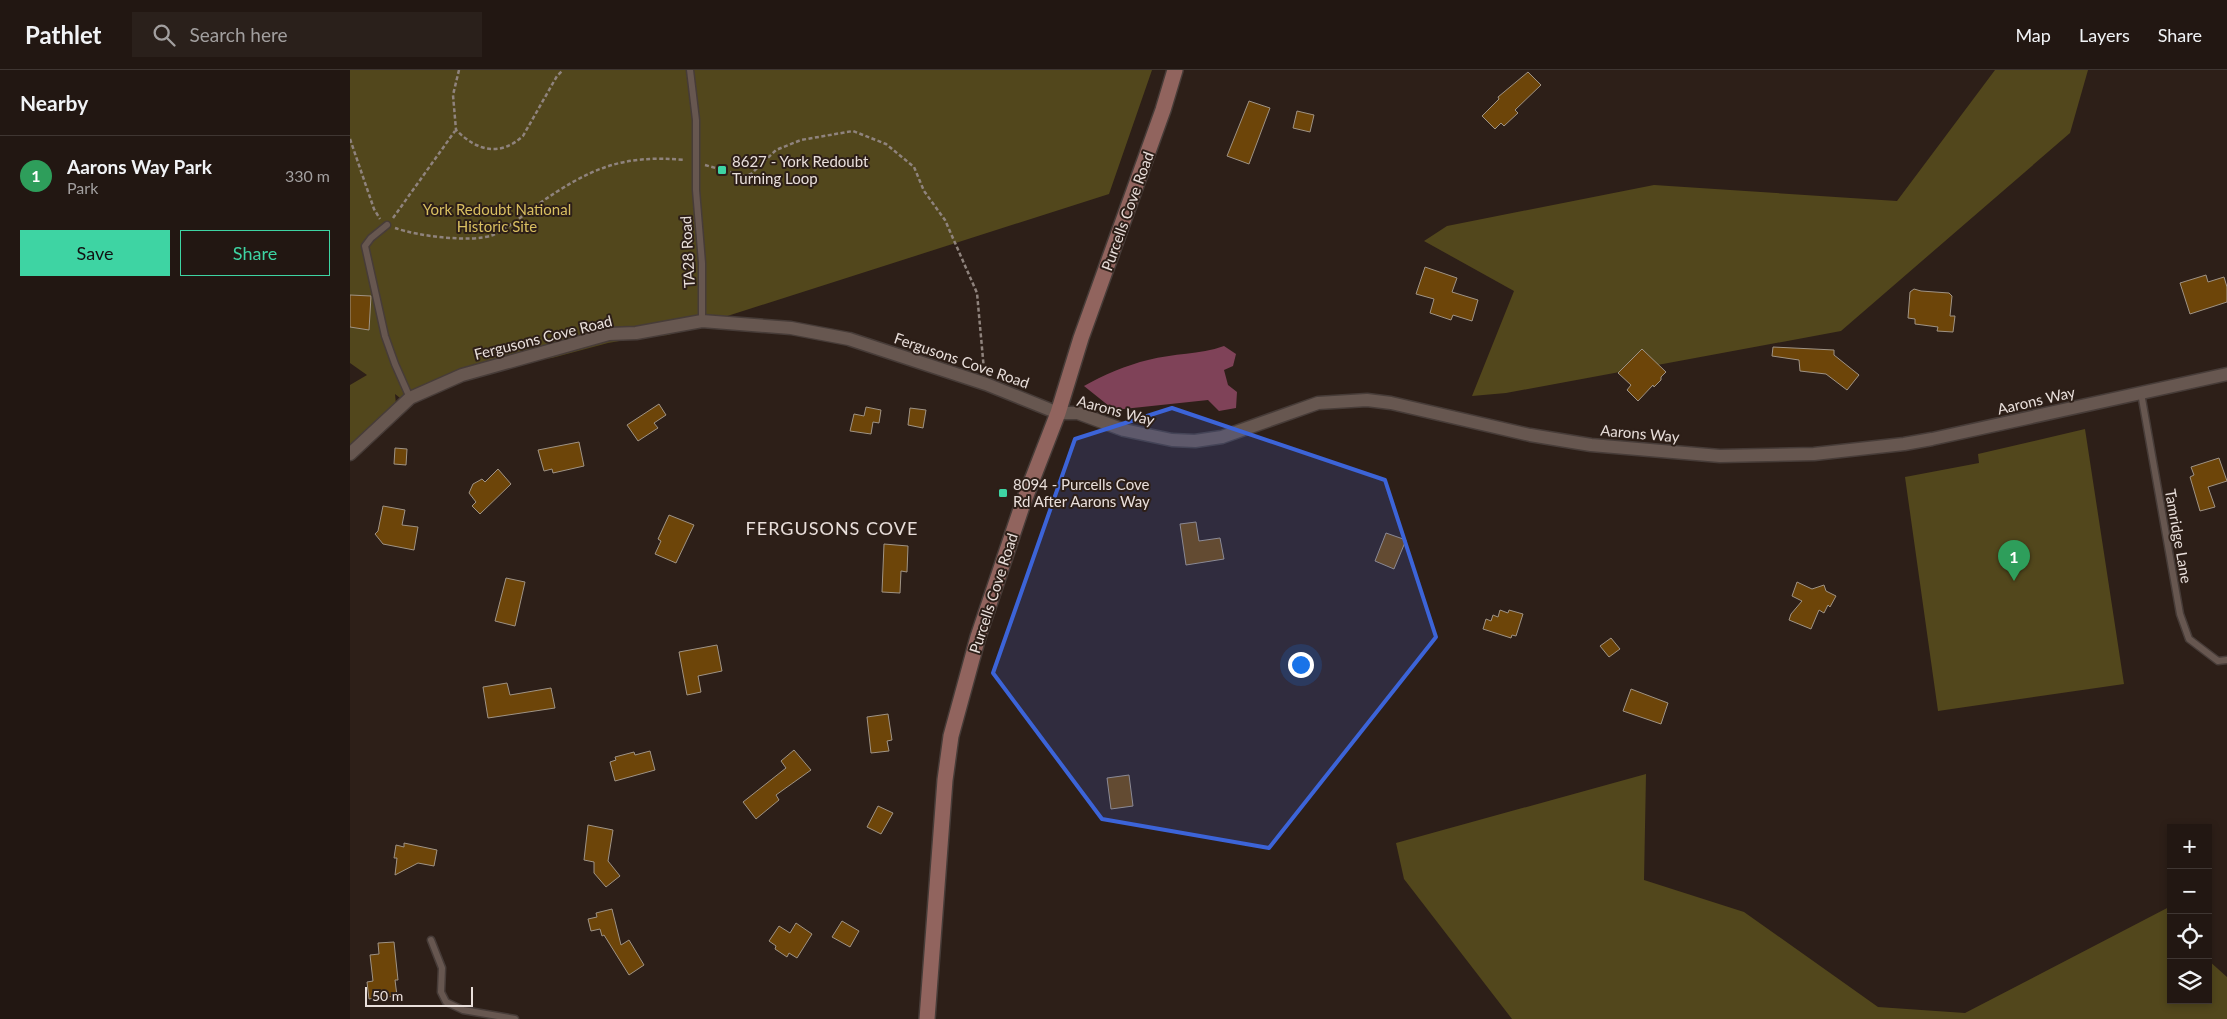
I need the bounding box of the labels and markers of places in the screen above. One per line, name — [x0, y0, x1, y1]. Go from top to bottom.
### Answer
place label: 8627 - York Redoubt Turning Loop — [732, 152, 869, 187]
marker: 8627 - York Redoubt Turning Loop — [716, 164, 728, 176]
place label: 8094 - Purcells Cove Rd After Aarons Way — [1013, 475, 1150, 510]
marker: 8094 - Purcells Cove Rd After Aarons Way — [997, 487, 1009, 499]
pin: 1 — [1998, 540, 2030, 581]

